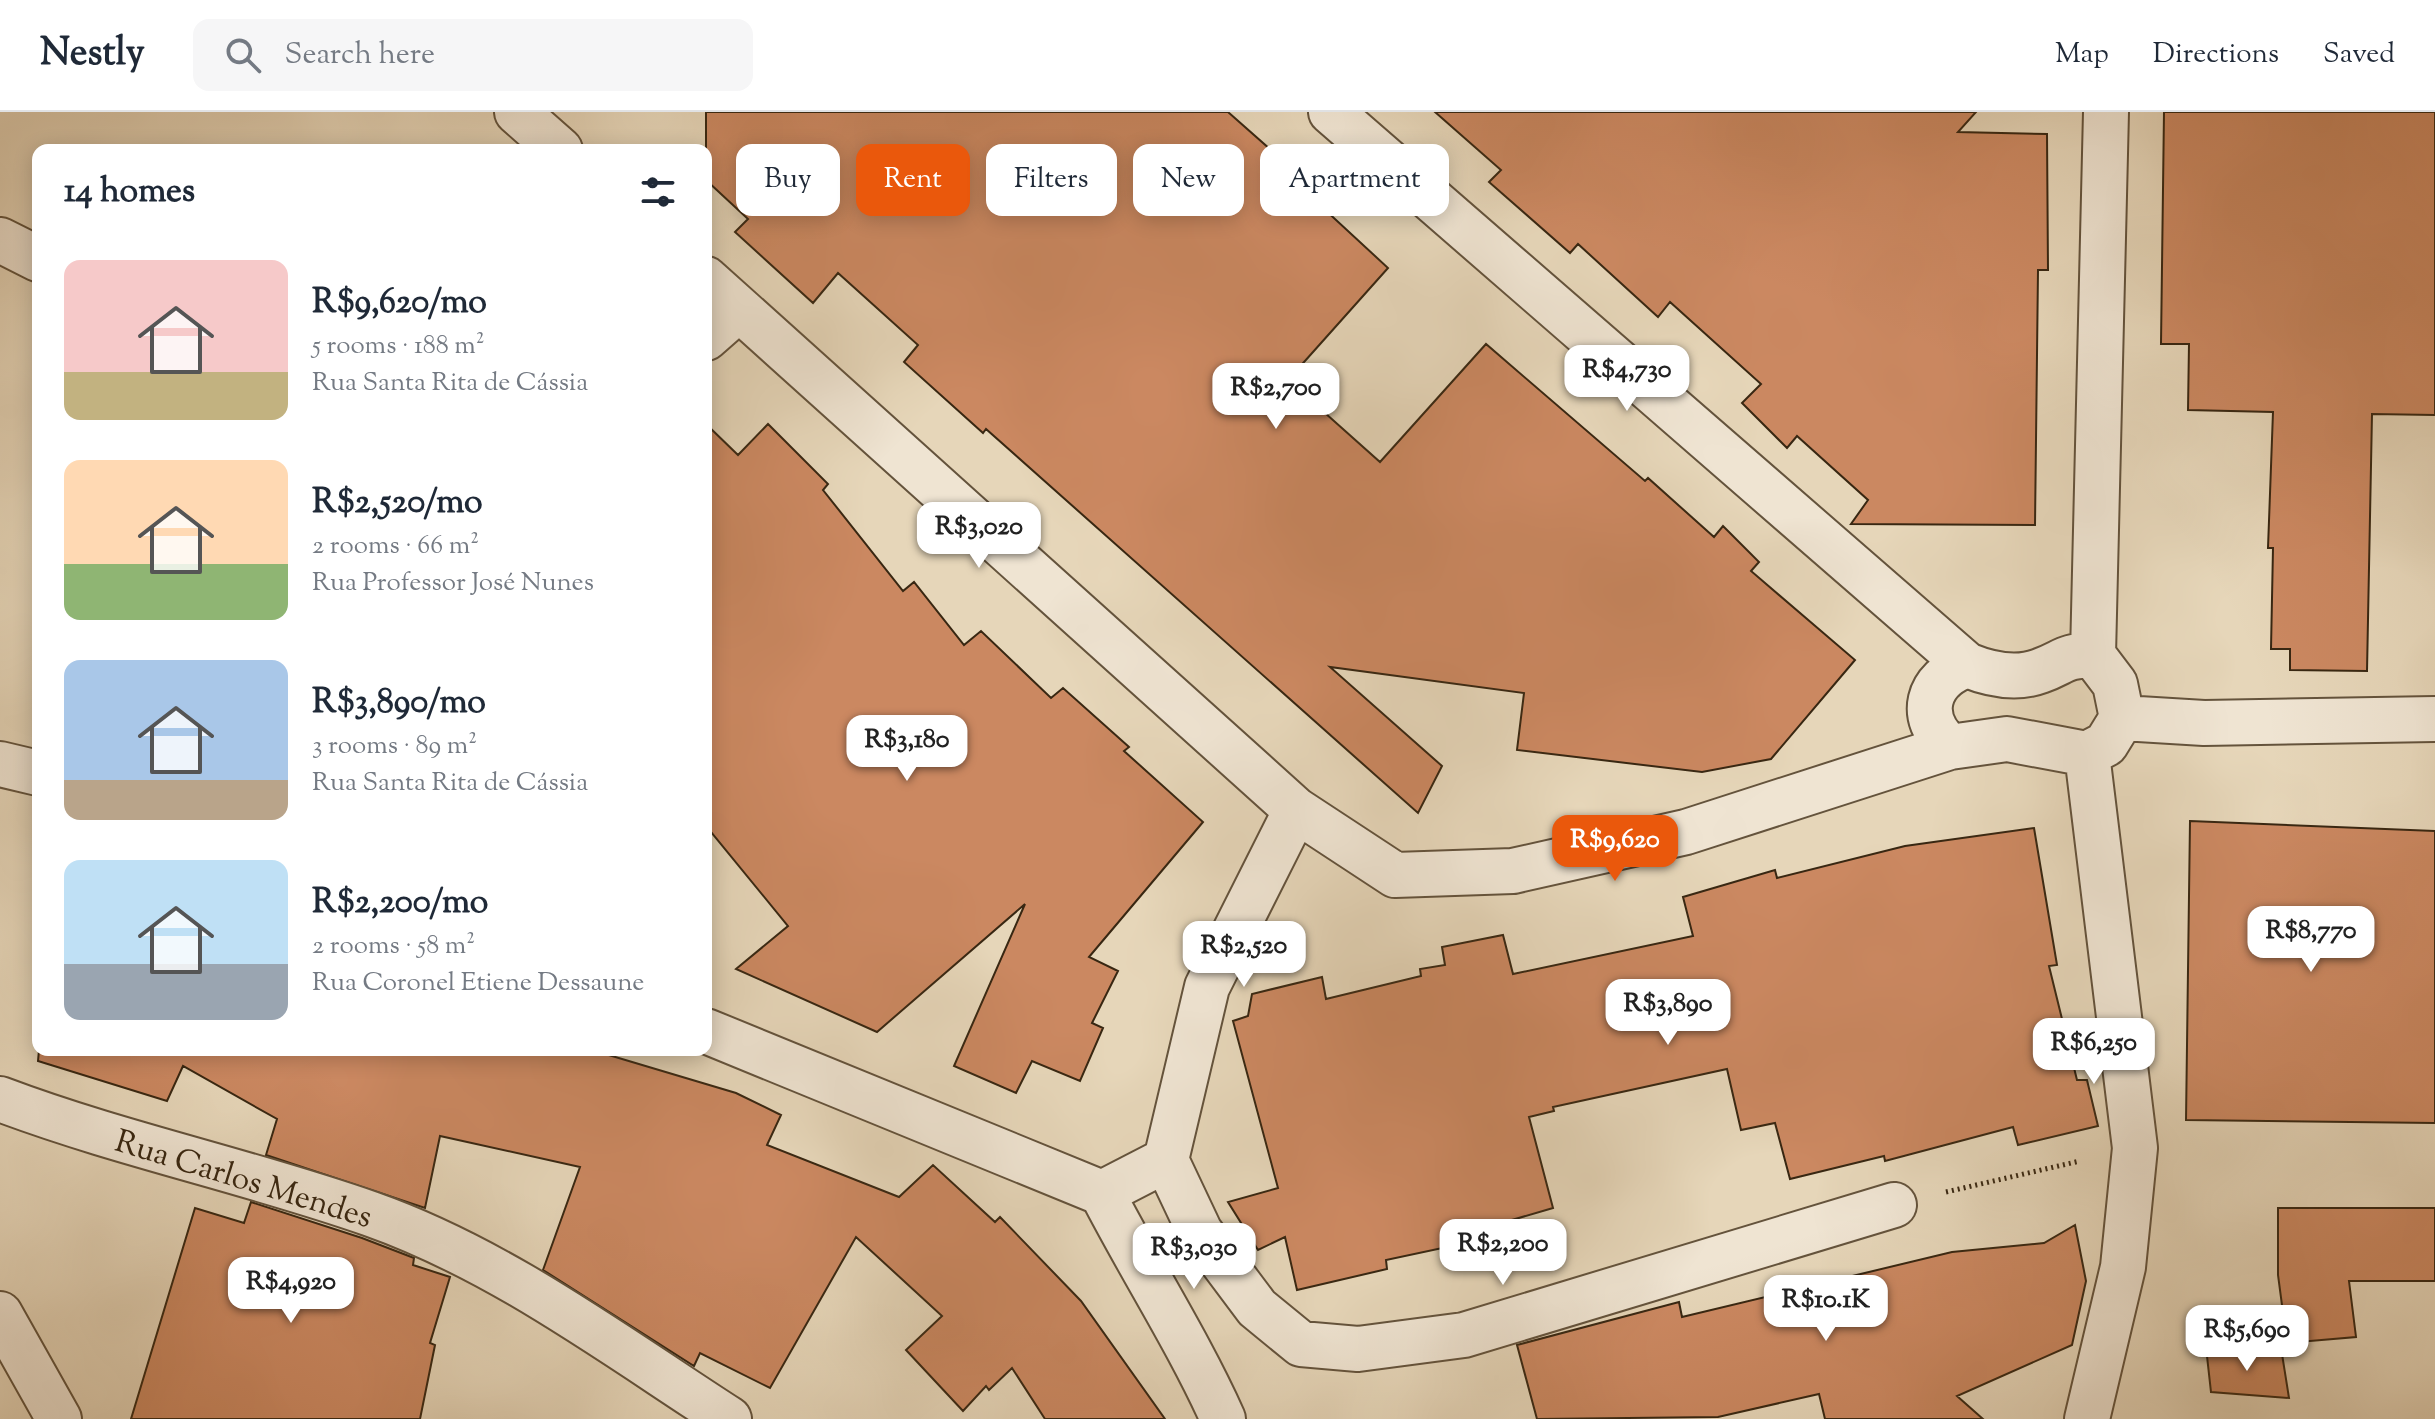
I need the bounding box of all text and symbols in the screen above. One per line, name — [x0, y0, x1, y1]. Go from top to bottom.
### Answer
search box — [193, 19, 753, 91]
text: Nestly — [40, 28, 145, 82]
icon: search — [221, 33, 265, 77]
text: Search here — [285, 34, 435, 77]
text: Map — [2055, 35, 2109, 75]
text: Directions — [2153, 35, 2279, 75]
text: Saved — [2323, 35, 2395, 75]
chip: Buy — [736, 144, 840, 216]
chip: Rent — [856, 144, 970, 216]
chip: Filters — [986, 144, 1117, 216]
chip: New — [1133, 144, 1244, 216]
chip: Apartment — [1260, 144, 1449, 216]
text: 14 homes — [64, 168, 195, 217]
icon: filters — [636, 170, 680, 214]
text: R$9,620/mo — [312, 279, 487, 328]
icon: home — [128, 292, 224, 388]
text: 5 rooms · 188 m² — [312, 328, 485, 365]
pin: R$4,730 — [1553, 345, 1701, 413]
text: R$4,730 — [1582, 352, 1672, 389]
pin: R$2,700 — [1202, 363, 1350, 431]
text: Rua Santa Rita de Cássia — [312, 365, 588, 402]
text: R$2,700 — [1230, 370, 1322, 407]
text: R$2,520/mo — [312, 479, 483, 528]
icon: home — [128, 492, 224, 588]
pin: R$3,020 — [905, 502, 1053, 570]
text: R$3,020 — [935, 509, 1023, 546]
text: 2 rooms · 66 m² — [312, 528, 479, 565]
text: Rua Professor José Nunes — [312, 565, 594, 602]
text: R$3,890/mo — [312, 679, 486, 728]
icon: home — [128, 692, 224, 788]
pin: R$3,180 — [833, 715, 981, 783]
text: R$3,180 — [864, 722, 950, 759]
text: 3 rooms · 89 m² — [312, 728, 477, 765]
text: Rua Santa Rita de Cássia — [312, 765, 588, 802]
pin: R$9,620 — [1541, 815, 1689, 883]
text: R$9,620 — [1570, 822, 1660, 859]
text: R$2,200/mo — [312, 879, 488, 928]
icon: home — [128, 892, 224, 988]
pin: R$8,770 — [2237, 906, 2385, 974]
text: R$8,770 — [2265, 913, 2357, 950]
pin: R$2,520 — [1170, 921, 1318, 989]
text: 2 rooms · 58 m² — [312, 928, 475, 965]
text: R$2,520 — [1201, 928, 1287, 965]
text: Rua Coronel Etiene Dessaune — [312, 965, 644, 1002]
pin: R$3,890 — [1594, 979, 1742, 1047]
text: R$3,890 — [1624, 986, 1712, 1023]
pin: R$6,250 — [2020, 1018, 2168, 1086]
text: R$6,250 — [2051, 1025, 2137, 1062]
street label: Rua Carlos Mendes — [109, 1120, 377, 1242]
pin: R$2,200 — [1429, 1219, 1577, 1287]
pin: R$3,030 — [1120, 1223, 1268, 1291]
text: R$2,200 — [1458, 1226, 1548, 1263]
text: R$3,030 — [1151, 1230, 1237, 1267]
pin: R$4,920 — [217, 1257, 365, 1325]
text: R$4,920 — [246, 1264, 336, 1301]
pin: R$10.1K — [1752, 1275, 1900, 1343]
text: R$10.1K — [1782, 1282, 1870, 1319]
pin: R$5,690 — [2173, 1305, 2321, 1373]
text: R$5,690 — [2204, 1312, 2290, 1349]

